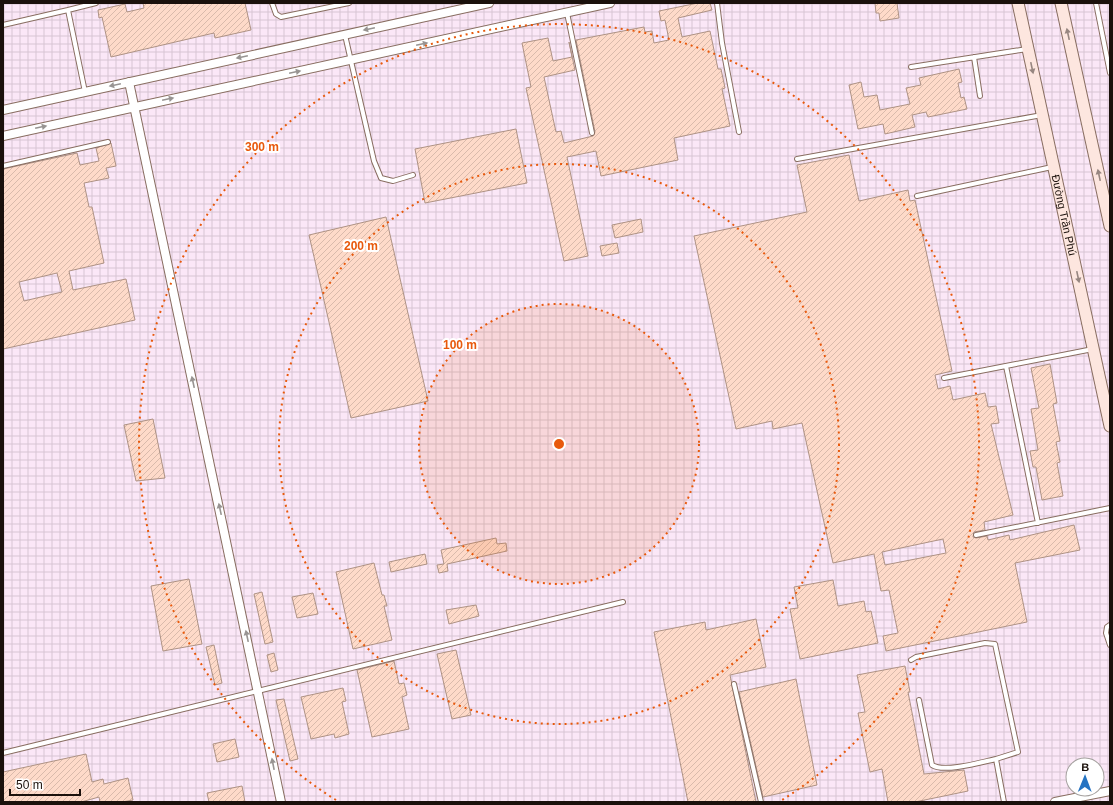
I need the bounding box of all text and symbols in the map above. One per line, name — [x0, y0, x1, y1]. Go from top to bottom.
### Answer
one-way arrow — [363, 27, 375, 33]
one-way arrow — [1064, 28, 1070, 40]
one-way arrow — [416, 41, 428, 47]
one-way arrow — [236, 55, 248, 61]
one-way arrow — [1030, 62, 1036, 75]
one-way arrow — [289, 68, 301, 74]
one-way arrow — [109, 83, 121, 89]
one-way arrow — [162, 96, 174, 102]
one-way arrow — [35, 124, 47, 130]
text: 300 m — [245, 140, 279, 154]
one-way arrow — [1095, 169, 1101, 181]
street label: Đường Trần Phú — [1049, 173, 1079, 257]
text: 200 m — [344, 239, 378, 253]
one-way arrow — [1075, 271, 1081, 284]
text: 100 m — [443, 338, 477, 352]
one-way arrow — [190, 376, 196, 388]
centre of rings — [552, 437, 566, 451]
one-way arrow — [217, 503, 223, 515]
one-way arrow — [244, 630, 250, 643]
north arrow — [1065, 757, 1105, 797]
one-way arrow — [270, 758, 276, 770]
text: B — [1081, 761, 1089, 773]
scale bar — [10, 771, 80, 797]
text: 50 m — [16, 778, 43, 792]

